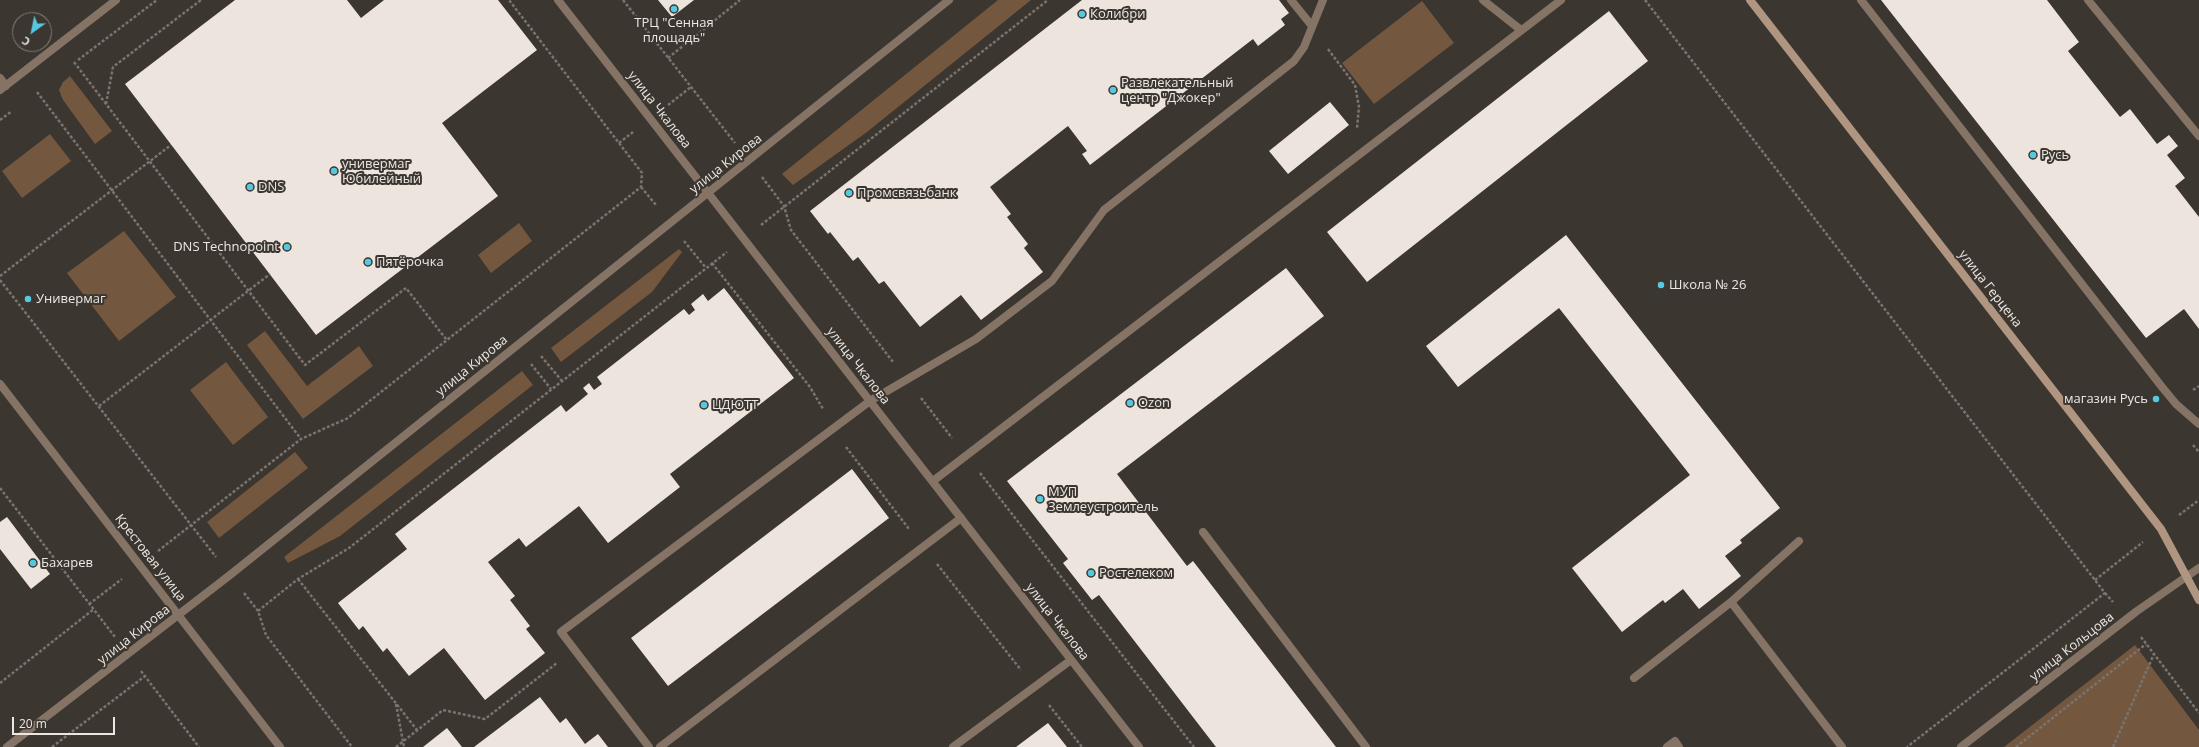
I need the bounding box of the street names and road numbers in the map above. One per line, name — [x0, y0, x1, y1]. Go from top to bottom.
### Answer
street label: улица Чкалова — [624, 68, 694, 152]
street label: улица Кирова — [687, 131, 765, 197]
street label: улица Герцена — [1955, 247, 2025, 331]
street label: улица Чкалова — [823, 324, 893, 408]
street label: улица Кирова — [433, 332, 511, 400]
street label: Крестовая улица — [111, 511, 189, 605]
street label: улица Чкалова — [1022, 580, 1092, 664]
street label: улица Кирова — [95, 602, 173, 668]
street label: улица Кольцова — [2027, 609, 2117, 685]

